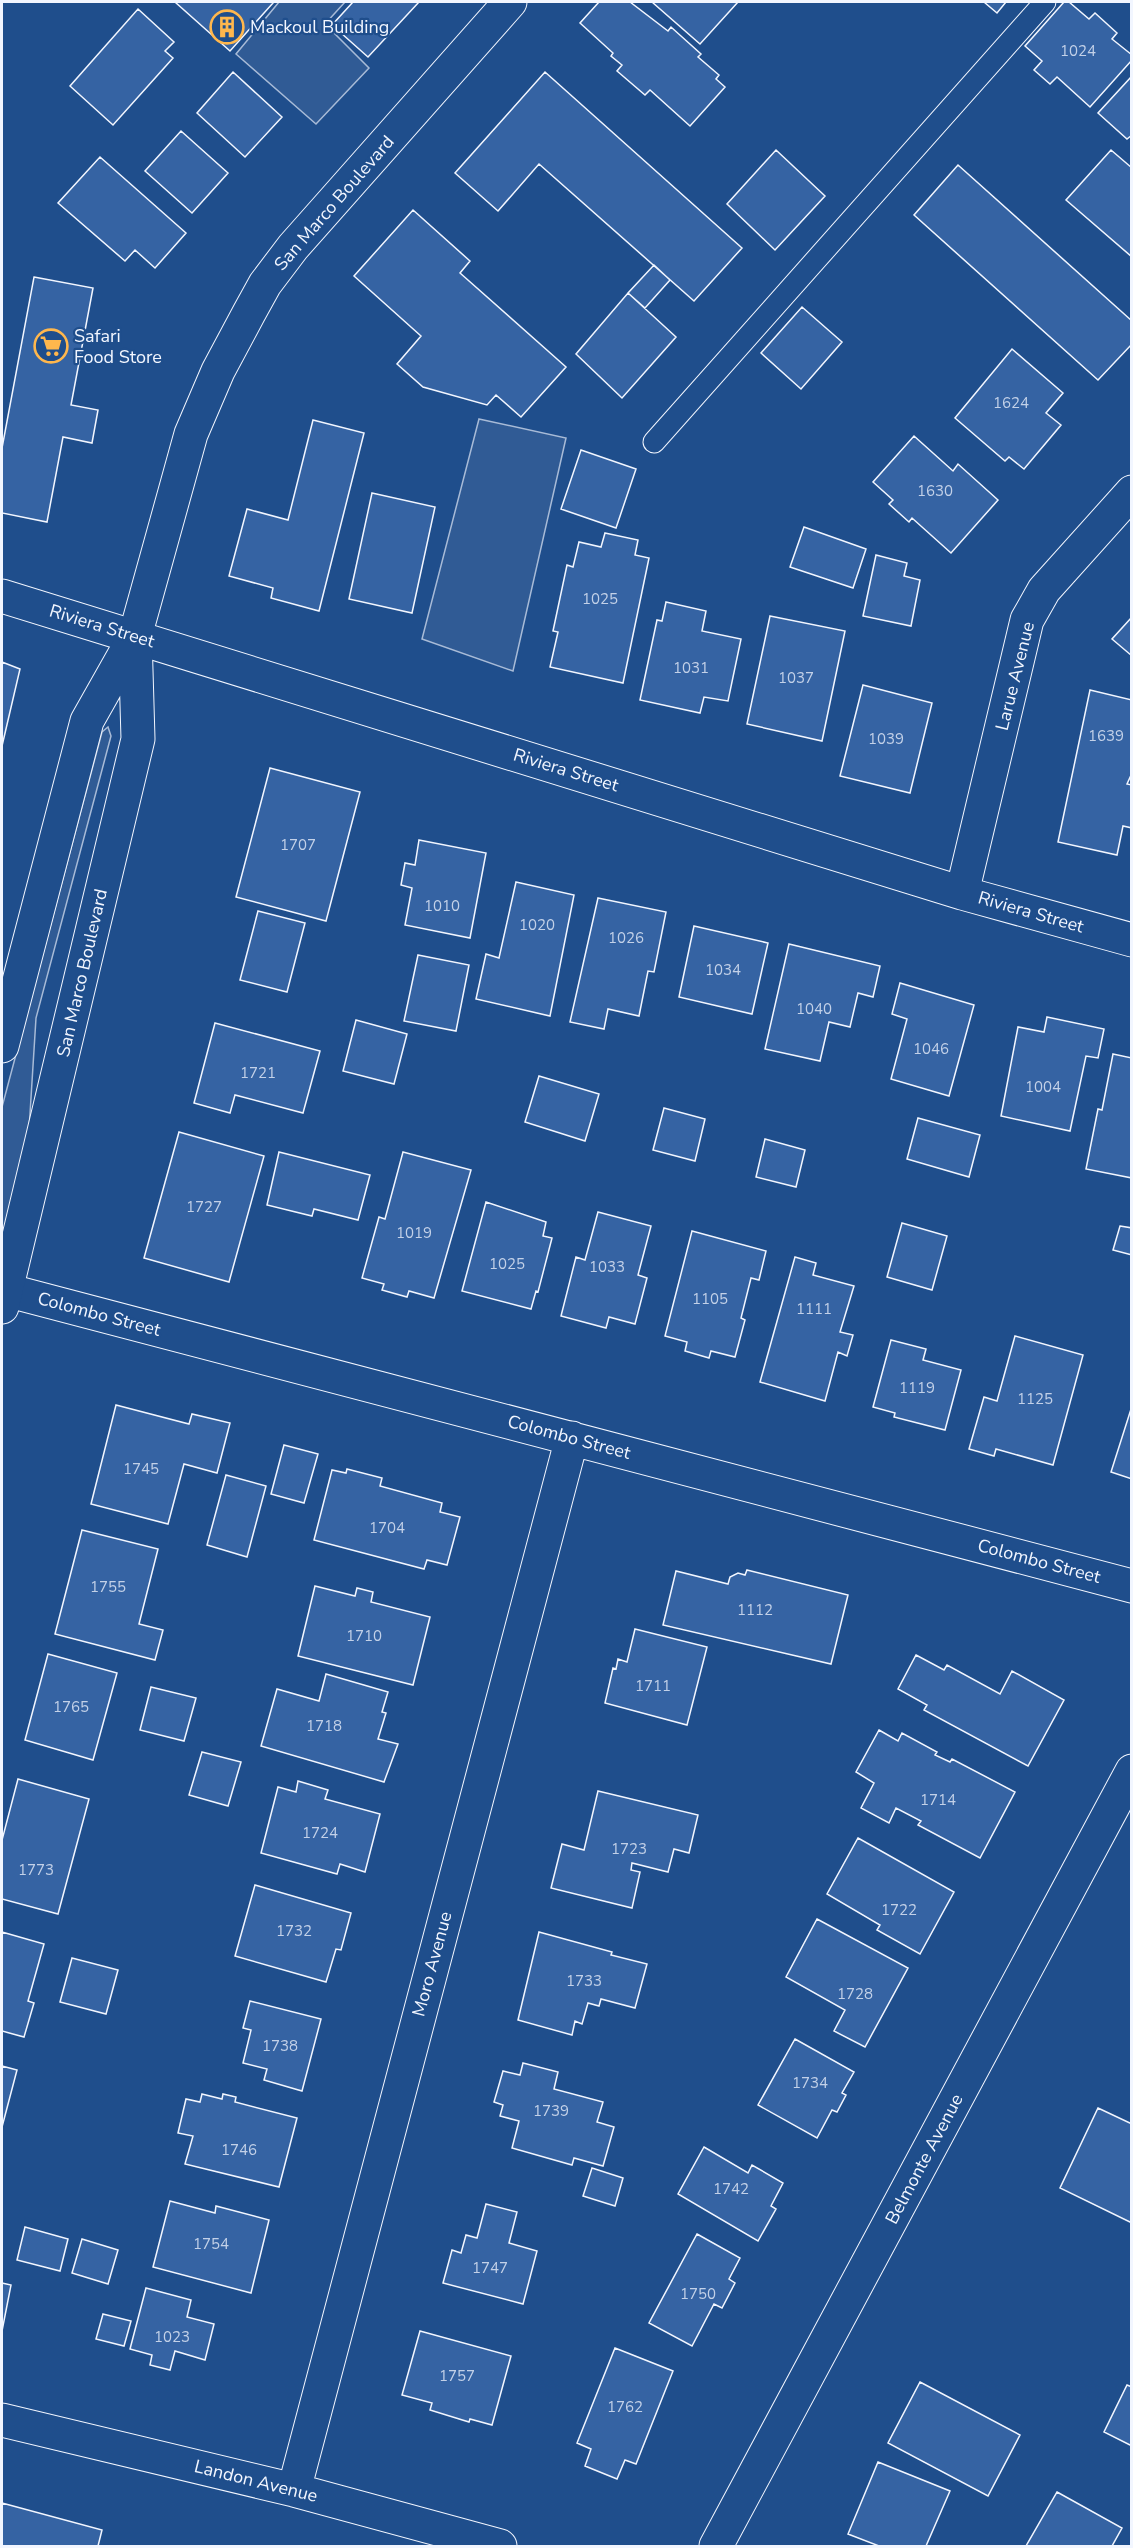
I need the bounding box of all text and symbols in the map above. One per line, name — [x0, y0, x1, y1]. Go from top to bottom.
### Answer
building icon: Mackoul Building — [209, 9, 245, 45]
place label: Mackoul Building — [250, 15, 389, 39]
house number: 1024 — [1060, 41, 1096, 61]
street label: San Marco Boulevard — [269, 130, 399, 276]
place label: Safari Food Store — [74, 324, 162, 369]
supermarket icon: Safari Food Store — [33, 328, 69, 364]
house number: 1624 — [993, 393, 1029, 413]
house number: 1630 — [917, 481, 953, 501]
house number: 1025 — [582, 589, 618, 609]
street label: Riviera Street — [46, 599, 158, 654]
street label: Larue Avenue — [990, 619, 1040, 733]
house number: 1031 — [673, 658, 709, 678]
house number: 1037 — [778, 668, 814, 688]
house number: 1639 — [1088, 726, 1124, 746]
house number: 1039 — [868, 729, 904, 749]
street label: Riviera Street — [510, 743, 622, 798]
house number: 1707 — [280, 835, 316, 855]
street label: Riviera Street — [975, 885, 1087, 939]
street label: San Marco Boulevard — [51, 887, 113, 1059]
house number: 1010 — [424, 896, 460, 916]
house number: 1020 — [519, 915, 555, 935]
house number: 1026 — [608, 928, 644, 948]
house number: 1034 — [705, 960, 741, 980]
house number: 1040 — [796, 999, 832, 1019]
house number: 1046 — [913, 1039, 949, 1059]
house number: 1721 — [240, 1063, 276, 1083]
house number: 1004 — [1025, 1077, 1061, 1097]
house number: 1727 — [186, 1197, 222, 1217]
house number: 1019 — [396, 1223, 432, 1243]
house number: 1025 — [489, 1254, 525, 1274]
house number: 1033 — [589, 1257, 625, 1277]
street label: Colombo Street — [35, 1286, 164, 1342]
house number: 1105 — [692, 1289, 728, 1309]
house number: 1111 — [796, 1299, 832, 1319]
house number: 1119 — [899, 1378, 935, 1398]
house number: 1125 — [1017, 1389, 1053, 1409]
street label: Colombo Street — [505, 1409, 634, 1465]
house number: 1745 — [123, 1459, 159, 1479]
house number: 1704 — [369, 1518, 405, 1538]
street label: Colombo Street — [975, 1533, 1104, 1589]
house number: 1755 — [90, 1577, 126, 1597]
house number: 1112 — [737, 1600, 773, 1620]
house number: 1710 — [346, 1626, 382, 1646]
house number: 1711 — [635, 1676, 671, 1696]
house number: 1765 — [53, 1697, 89, 1717]
house number: 1718 — [306, 1716, 342, 1736]
house number: 1714 — [920, 1790, 956, 1810]
house number: 1724 — [302, 1823, 338, 1843]
house number: 1723 — [611, 1839, 647, 1859]
house number: 1773 — [18, 1860, 54, 1880]
house number: 1722 — [881, 1900, 917, 1920]
street label: Moro Avenue — [406, 1909, 458, 2019]
house number: 1732 — [276, 1921, 312, 1941]
house number: 1733 — [566, 1971, 602, 1991]
house number: 1728 — [837, 1984, 873, 2004]
house number: 1738 — [262, 2036, 298, 2056]
house number: 1734 — [792, 2073, 828, 2093]
street label: Belmonte Avenue — [880, 2090, 968, 2228]
house number: 1739 — [533, 2101, 569, 2121]
house number: 1746 — [221, 2140, 257, 2160]
house number: 1742 — [713, 2179, 749, 2199]
house number: 1754 — [193, 2234, 229, 2254]
house number: 1747 — [472, 2258, 508, 2278]
house number: 1750 — [680, 2284, 716, 2304]
house number: 1023 — [154, 2327, 190, 2347]
house number: 1757 — [439, 2366, 475, 2386]
house number: 1762 — [607, 2397, 643, 2417]
street label: Landon Avenue — [192, 2454, 320, 2508]

